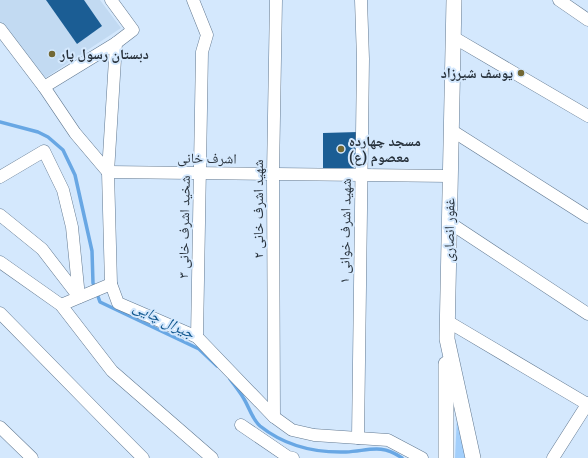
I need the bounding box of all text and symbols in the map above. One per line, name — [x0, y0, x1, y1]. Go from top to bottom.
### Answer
place label: دبستان رسول پار — [59, 46, 149, 63]
marker: دبستان رسول پار — [47, 49, 57, 59]
place label: یوسف شیرزاد — [441, 65, 513, 81]
marker: یوسف شیرزاد — [516, 68, 526, 78]
place label: مسجد چهارده معصوم (ع) — [349, 133, 421, 167]
marker: مسجد چهارده معصوم (ع) — [336, 144, 346, 154]
street label: اشرف خانی — [177, 149, 237, 168]
street label: شهید اشرف خانی ۲ — [250, 160, 267, 258]
street label: شخید اشرف خانی ۳ — [175, 175, 194, 279]
street label: شهید اشرف خوانی ۱ — [336, 178, 355, 284]
street label: غفور انصاری — [440, 198, 459, 262]
water label: جیرال چایی — [130, 297, 198, 343]

